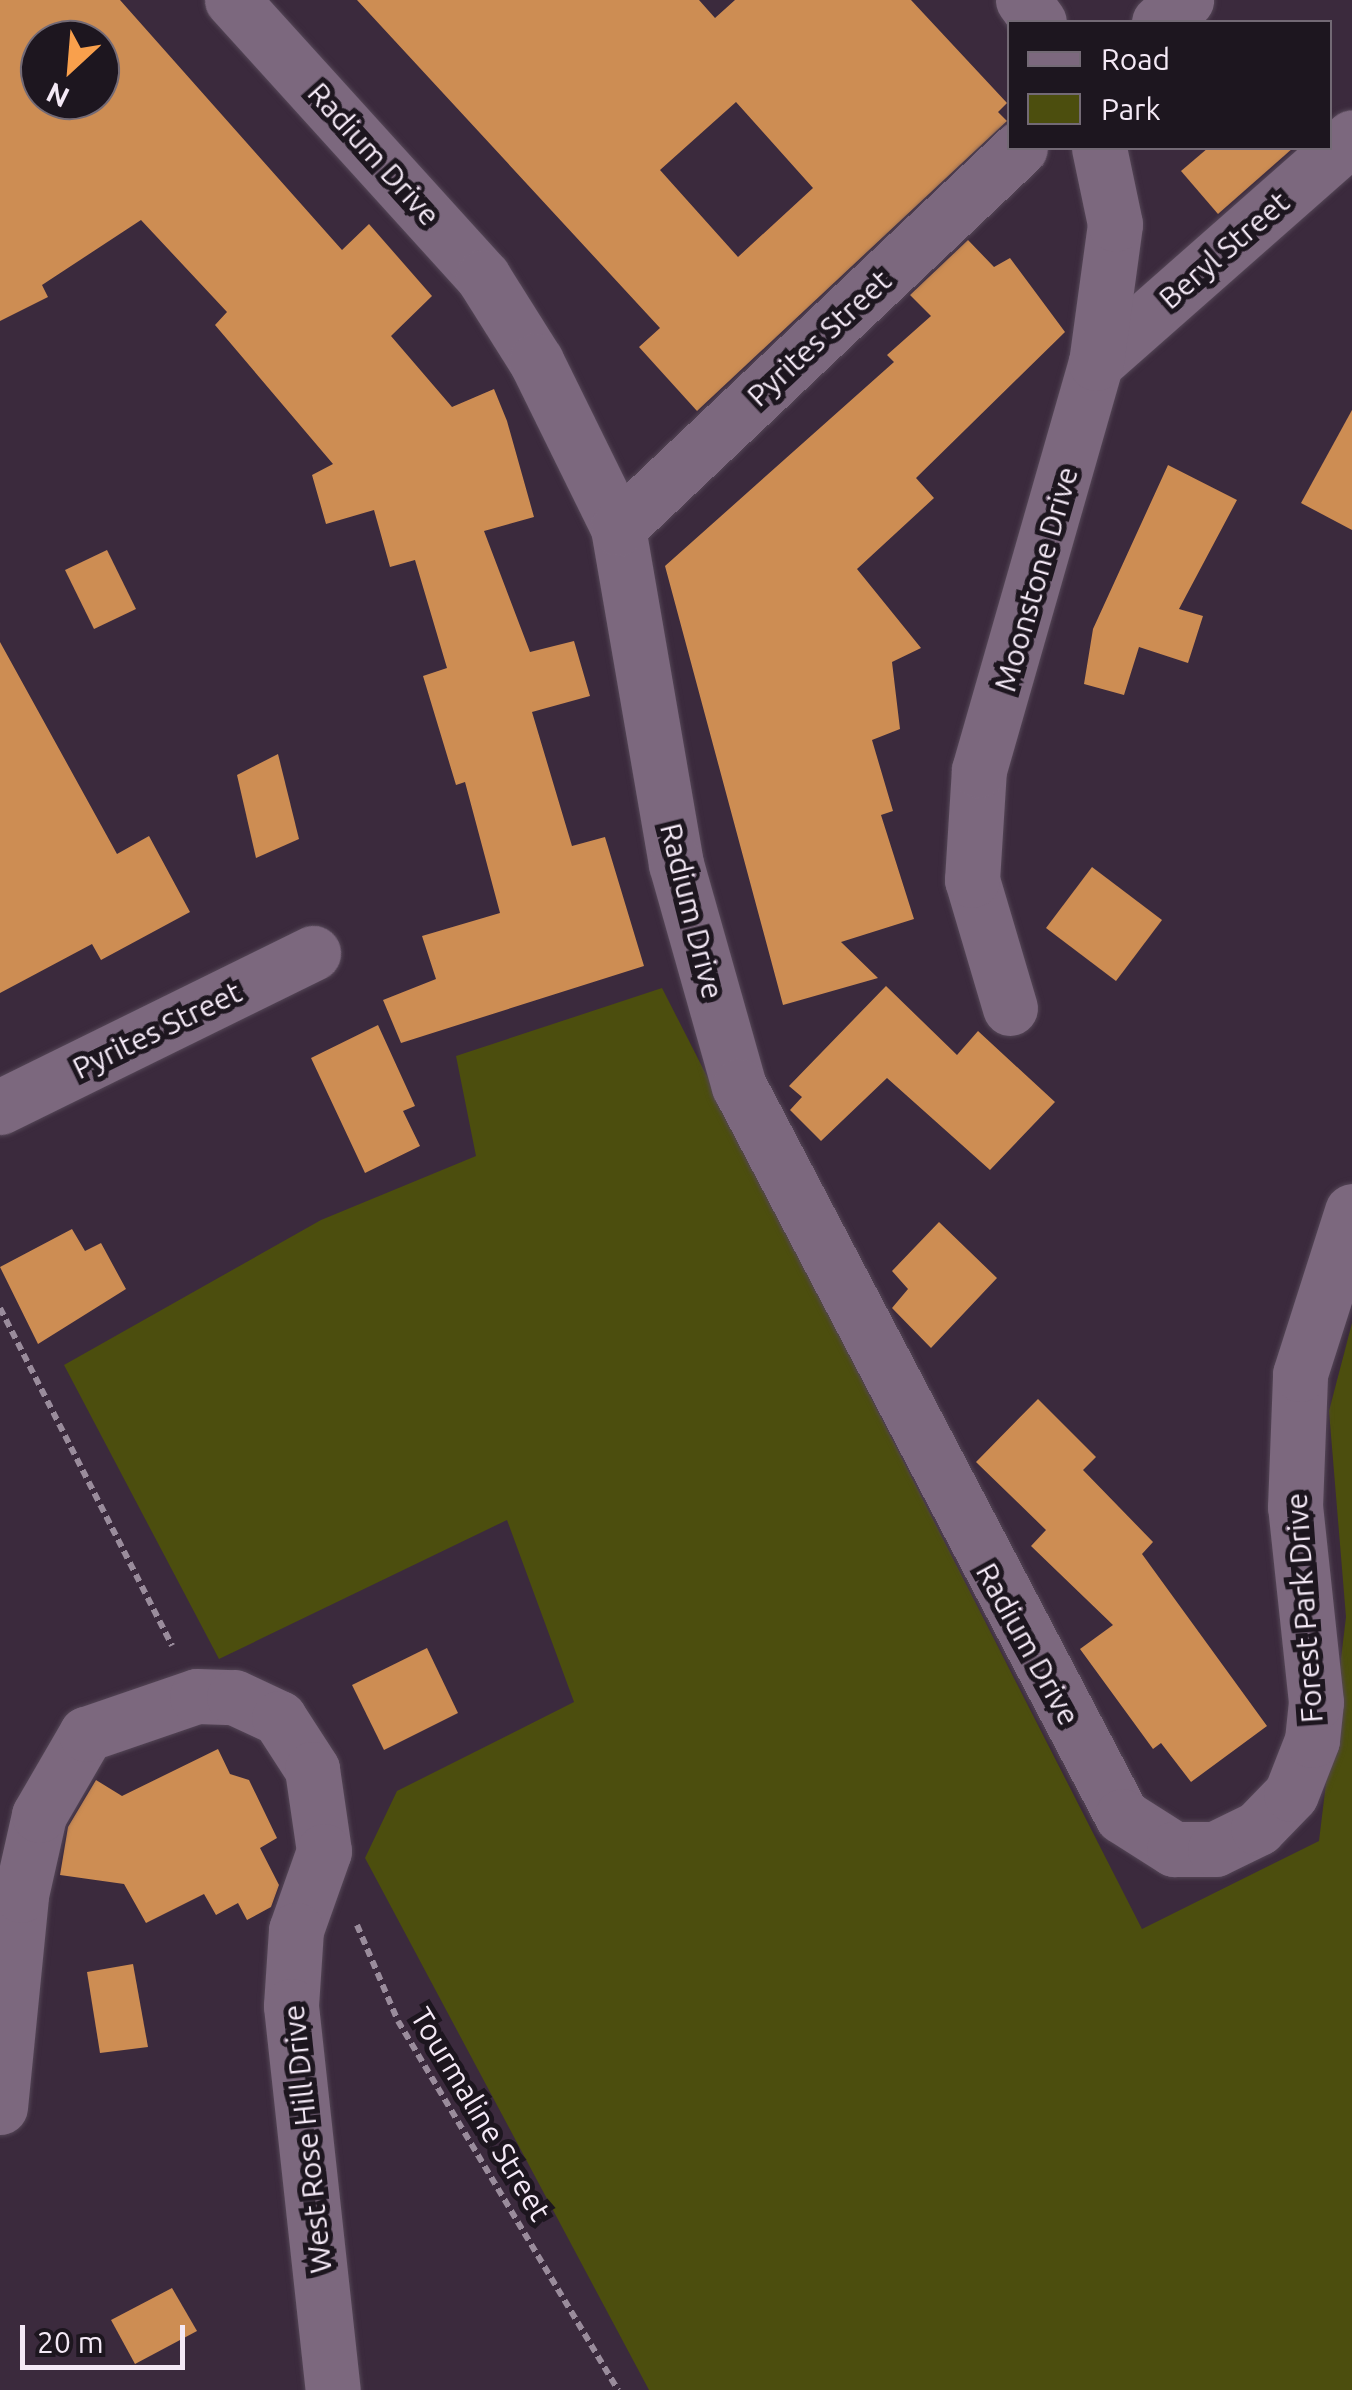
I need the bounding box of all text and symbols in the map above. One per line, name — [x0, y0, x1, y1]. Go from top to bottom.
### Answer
north arrow — [20, 20, 120, 120]
legend — [1007, 20, 1332, 150]
text: Road — [1101, 42, 1170, 76]
street label: Radium Drive — [301, 75, 447, 233]
text: N — [41, 77, 74, 114]
text: Park — [1101, 92, 1161, 126]
street label: Beryl Street — [1152, 184, 1296, 316]
street label: Pyrites Street — [740, 262, 898, 414]
street label: Moonstone Drive — [987, 462, 1085, 696]
street label: Radium Drive — [653, 819, 731, 1003]
street label: Pyrites Street — [67, 974, 247, 1086]
street label: Forest Park Drive — [1278, 1492, 1330, 1724]
street label: Radium Drive — [969, 1557, 1087, 1731]
street label: Tourmaline Street — [403, 2001, 559, 2227]
street label: West Rose Hill Drive — [275, 2003, 339, 2275]
scale bar — [25, 2305, 190, 2367]
text: 20 m — [37, 2325, 104, 2359]

